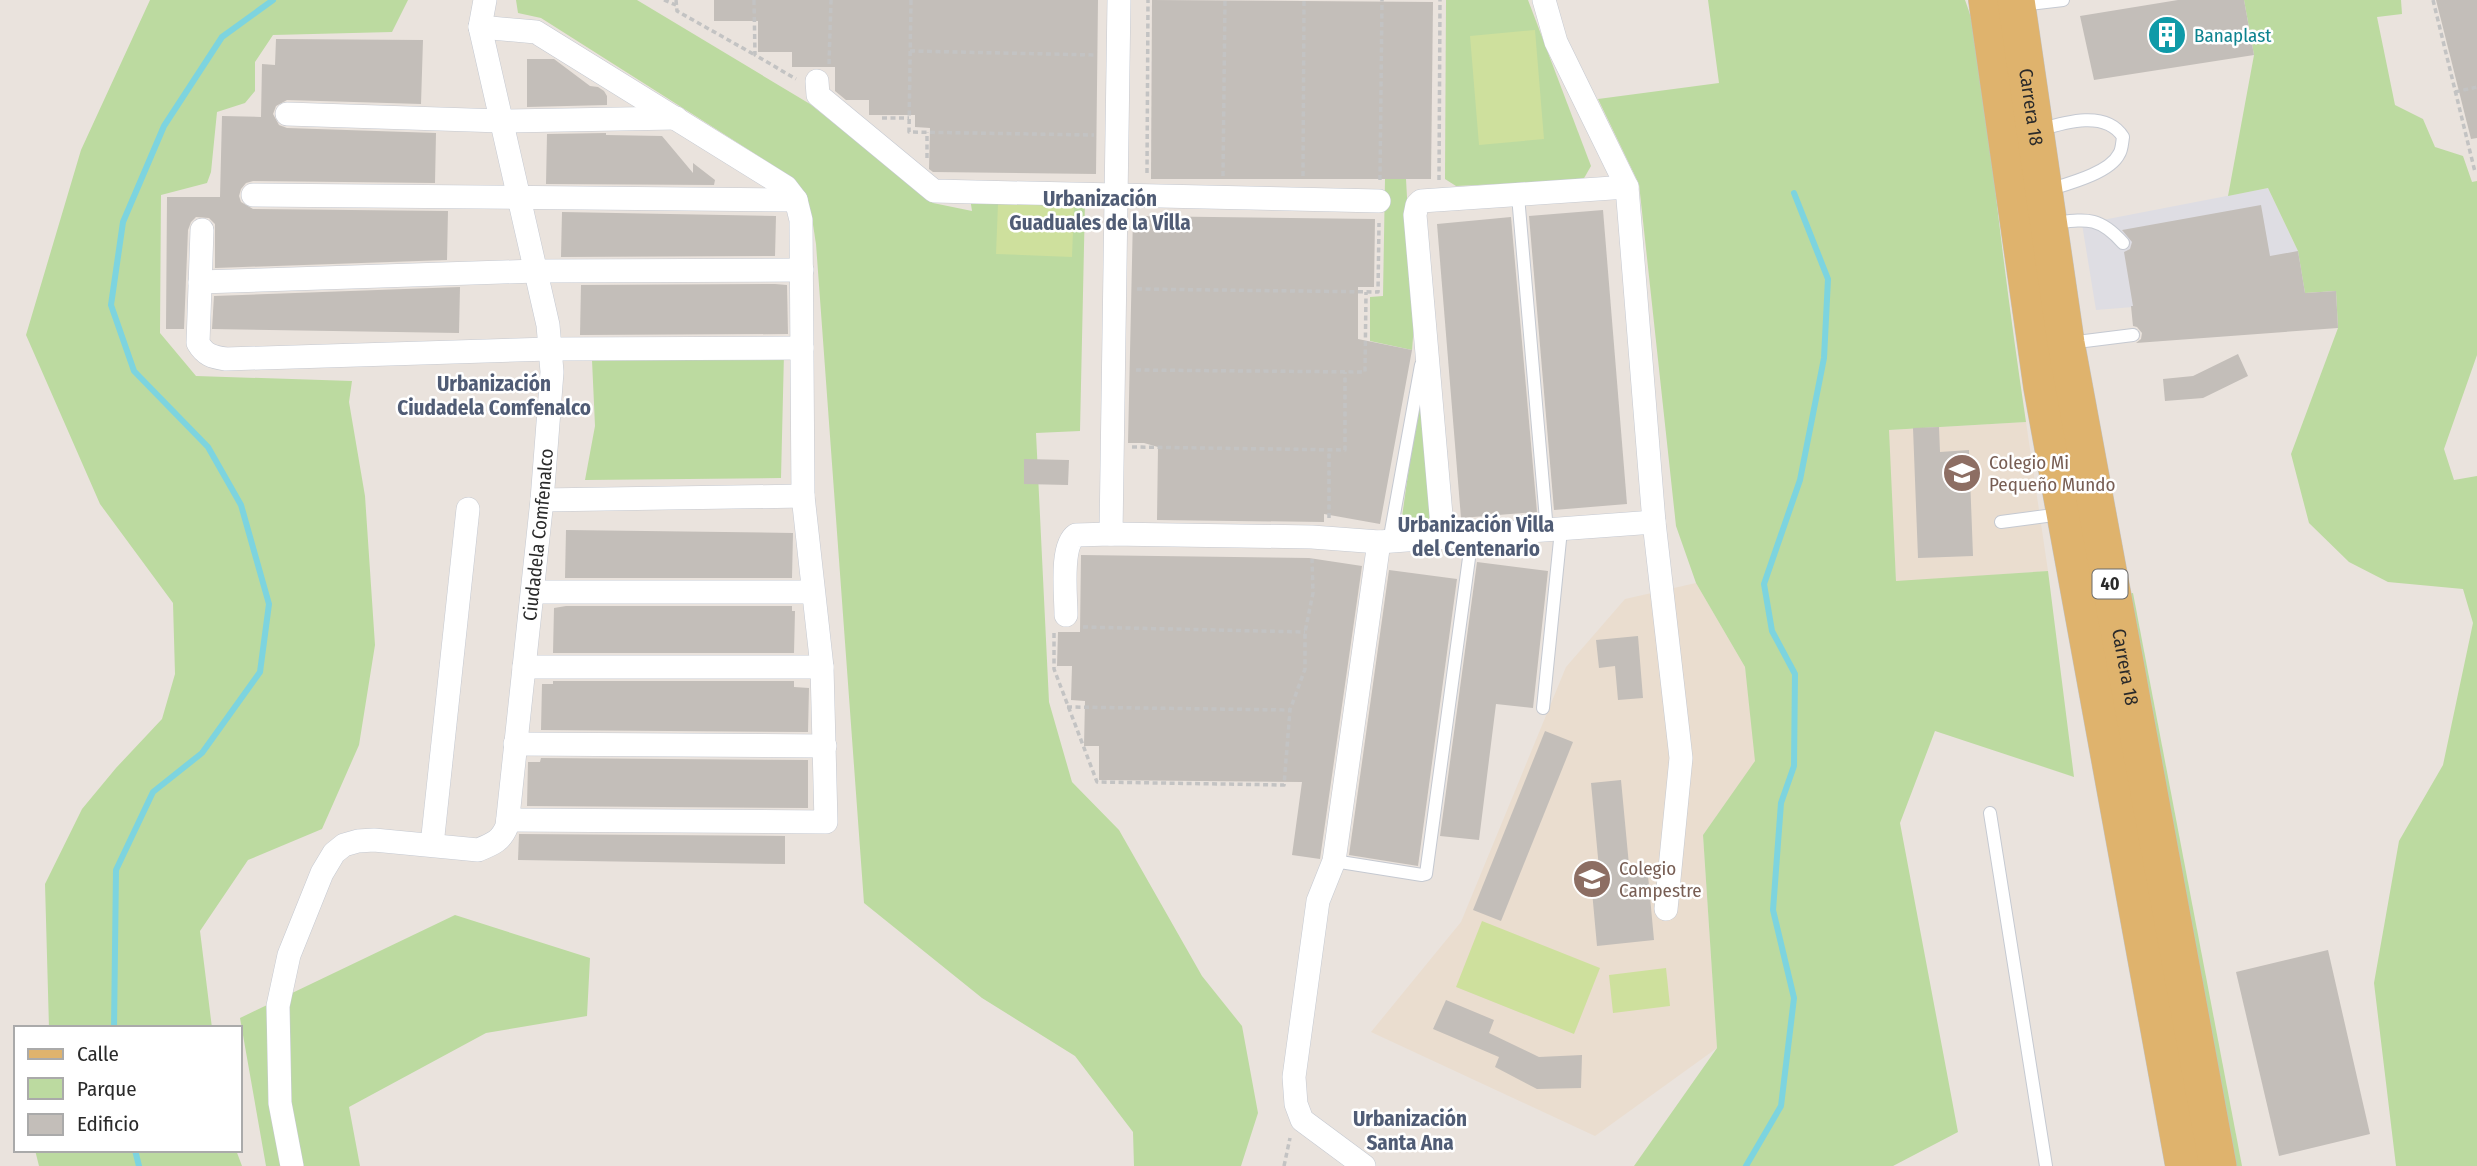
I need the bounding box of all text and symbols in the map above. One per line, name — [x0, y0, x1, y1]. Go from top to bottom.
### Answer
building icon: Banaplast — [2146, 14, 2188, 56]
place label: Banaplast — [2194, 24, 2272, 47]
street label: Carrera 18 — [2014, 67, 2048, 147]
district label: Urbanización Guaduales de la Villa — [1009, 186, 1191, 236]
district label: Urbanización Ciudadela Comfenalco — [397, 371, 591, 421]
street label: Ciudadela Comfenalco — [518, 448, 558, 622]
place label: Colegio Mi Pequeño Mundo — [1989, 451, 2115, 496]
school or university icon: Colegio Mi Pequeño Mundo — [1941, 452, 1983, 494]
district label: Urbanización Villa del Centenario — [1398, 512, 1554, 562]
road number: 40 — [2092, 570, 2128, 598]
street label: Carrera 18 — [2107, 627, 2144, 707]
place label: Colegio Campestre — [1619, 857, 1702, 902]
school or university icon: Colegio Campestre — [1571, 858, 1613, 900]
legend — [14, 1026, 242, 1152]
text: Calle — [77, 1041, 119, 1067]
text: Parque — [77, 1076, 137, 1102]
district label: Urbanización Santa Ana — [1353, 1106, 1467, 1156]
text: Edificio — [77, 1111, 139, 1137]

